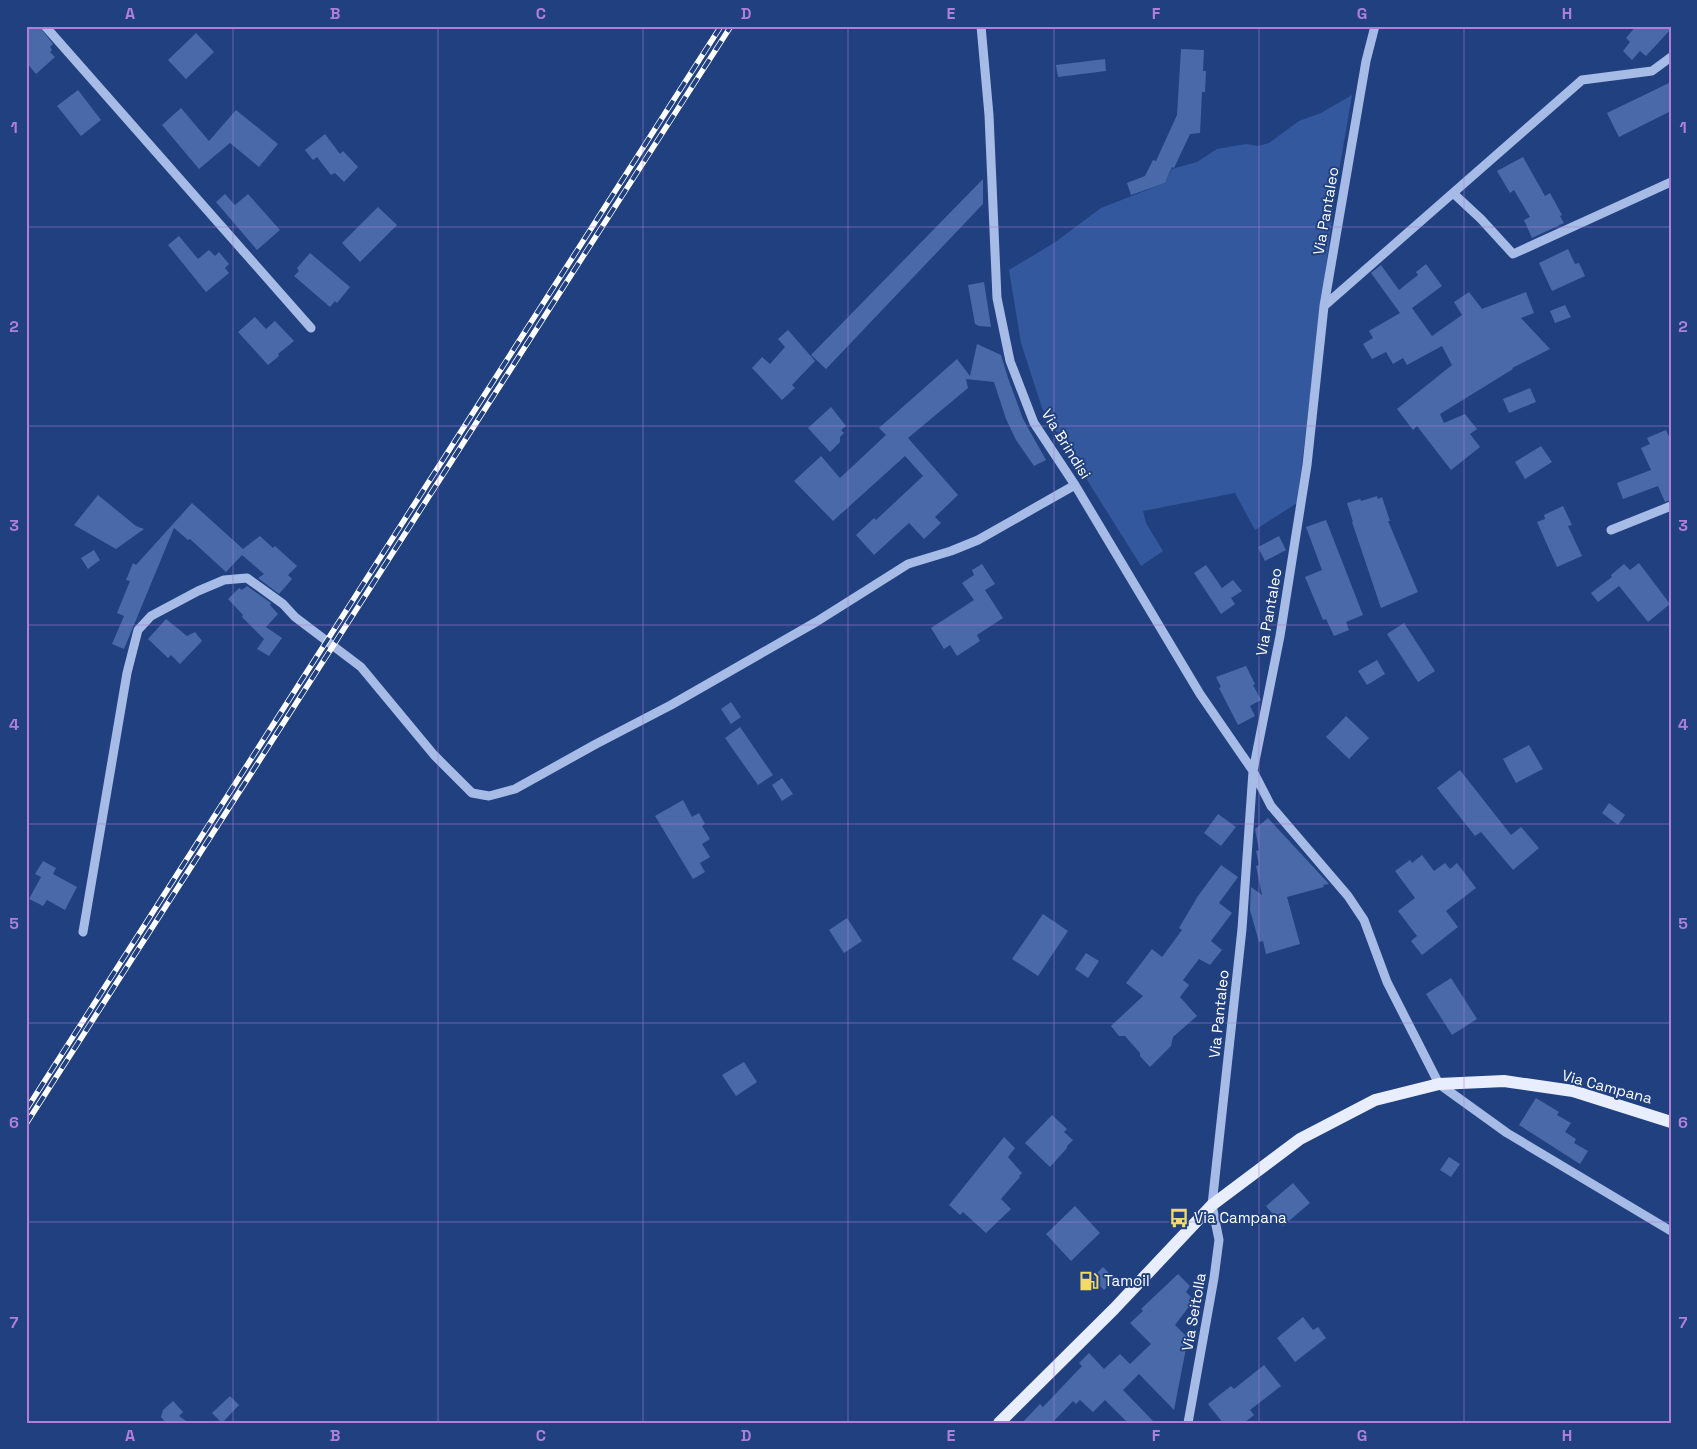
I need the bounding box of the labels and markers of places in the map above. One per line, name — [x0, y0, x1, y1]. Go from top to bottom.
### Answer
bus stop icon: Via Campana — [1168, 1207, 1190, 1229]
place label: Via Campana — [1194, 1208, 1287, 1227]
fuel station icon: Tamoil — [1078, 1270, 1100, 1292]
place label: Tamoil — [1104, 1271, 1150, 1290]

